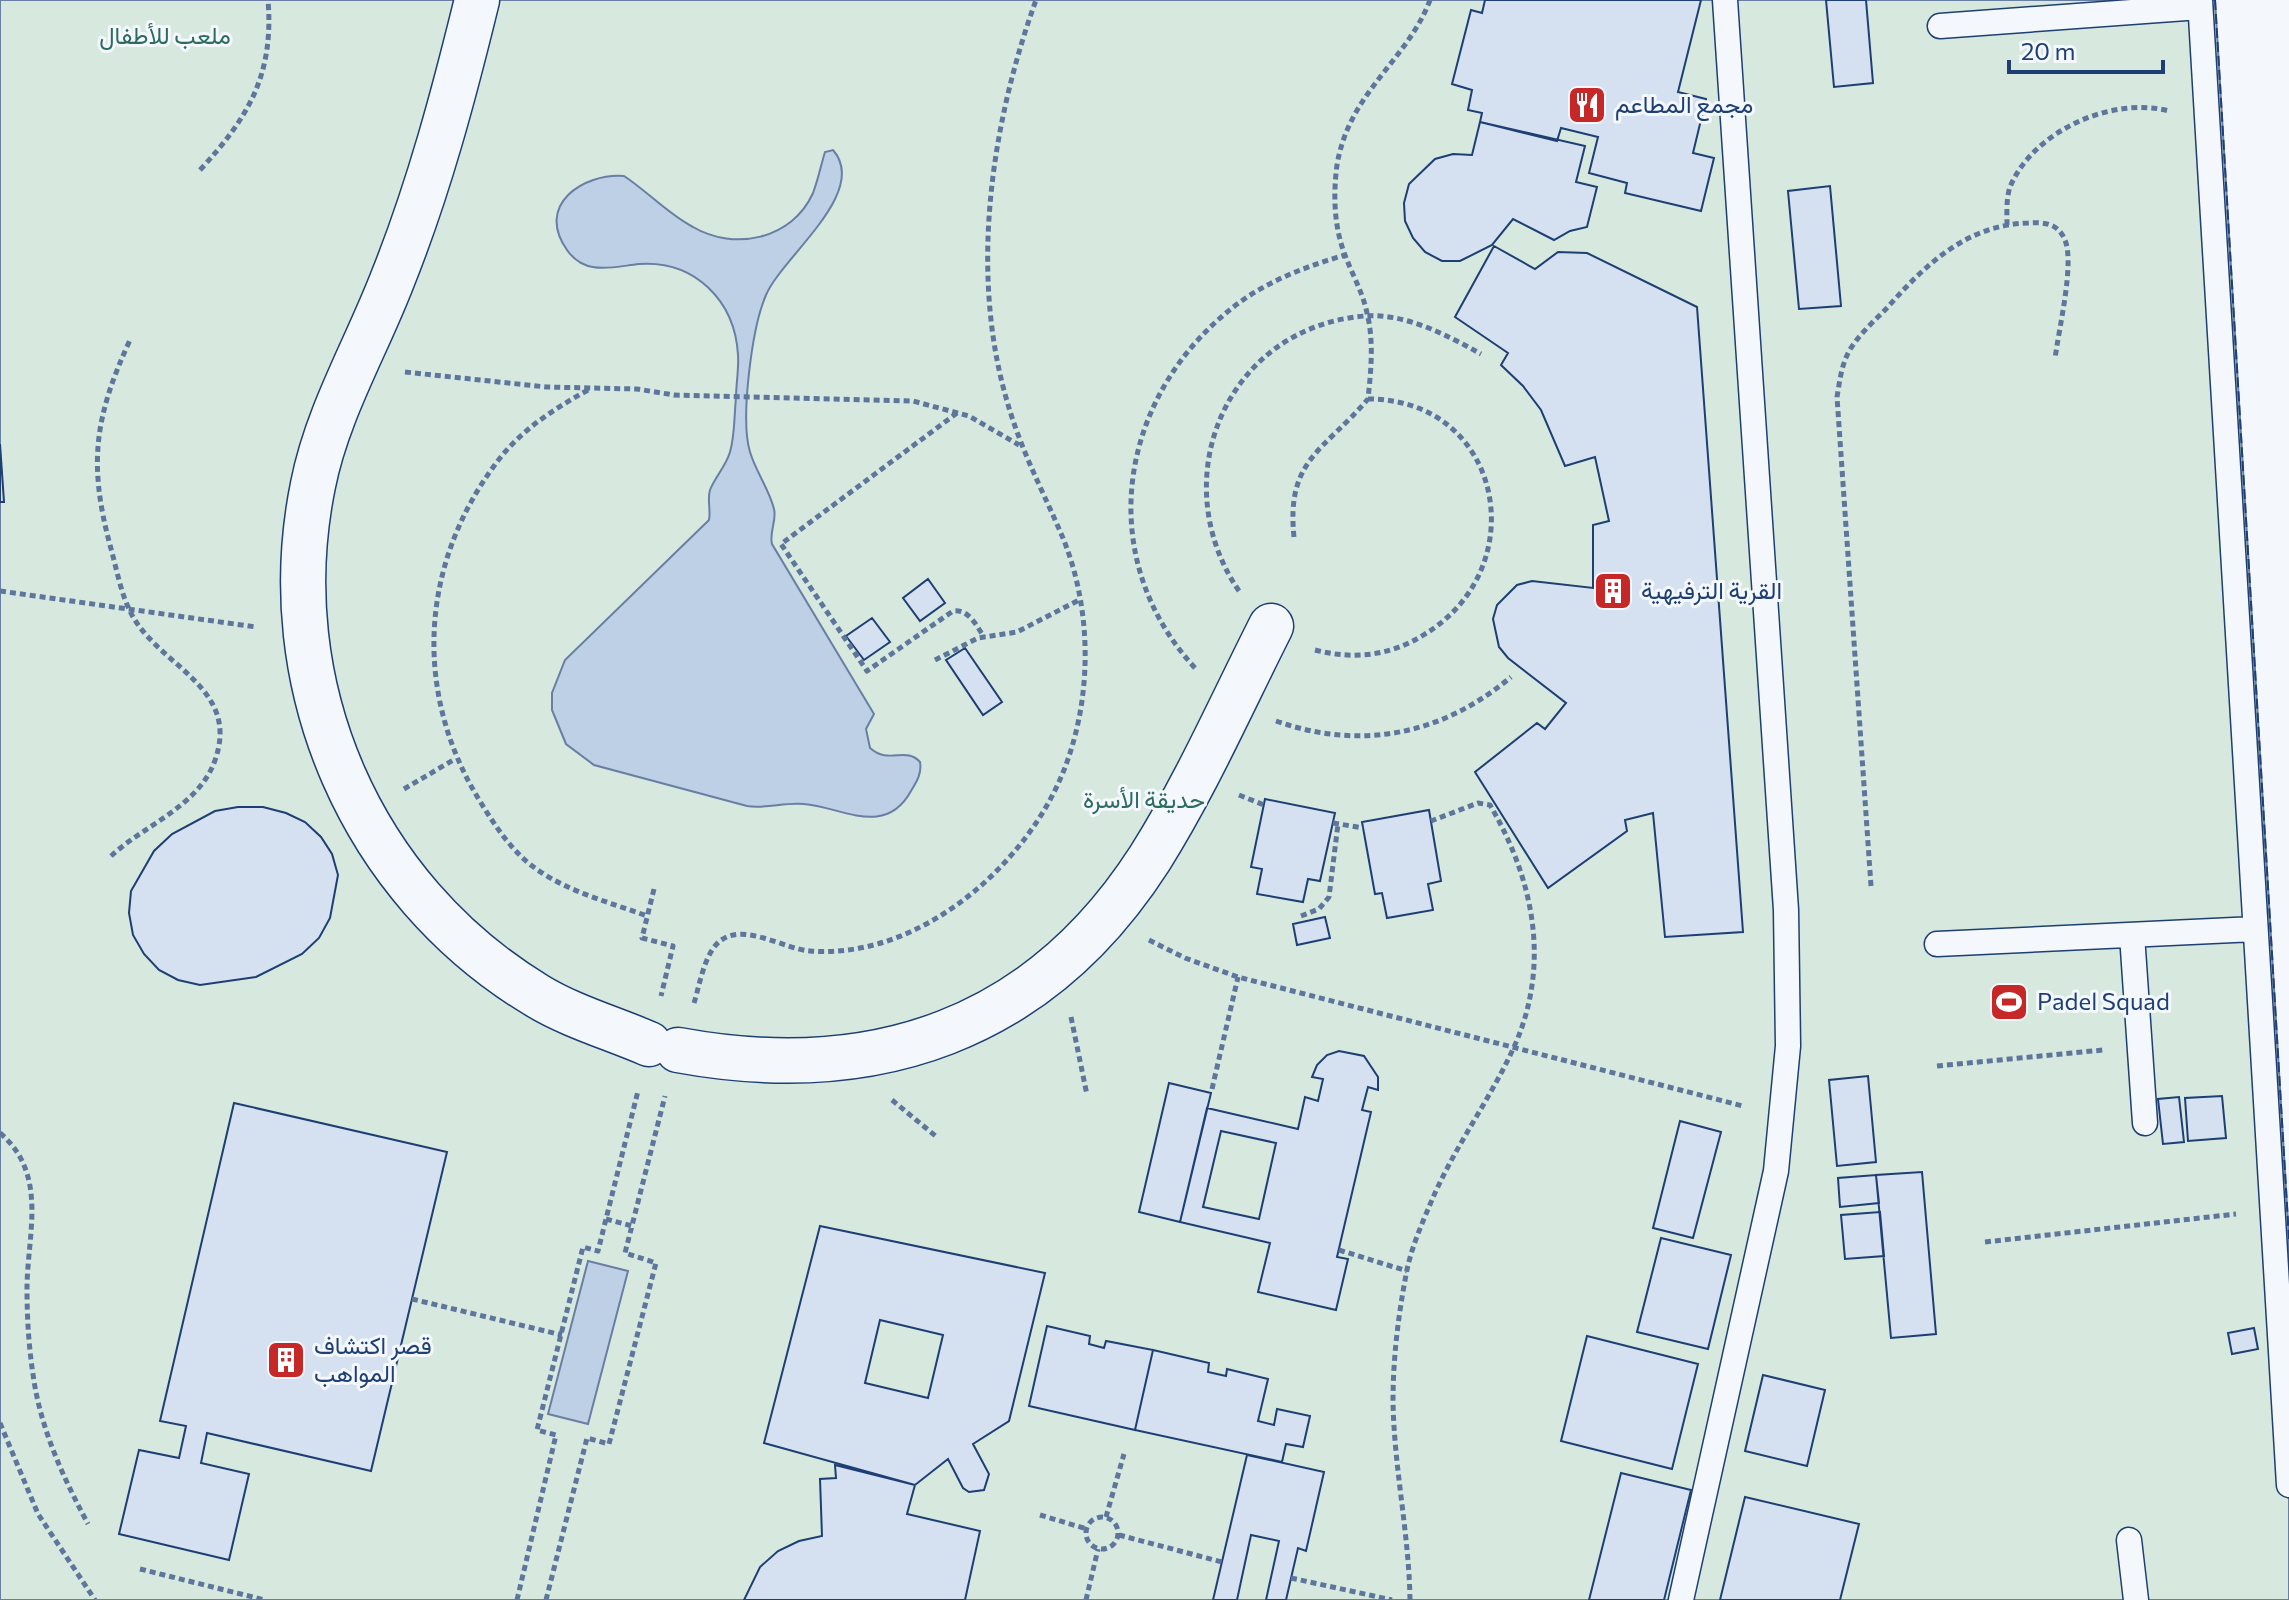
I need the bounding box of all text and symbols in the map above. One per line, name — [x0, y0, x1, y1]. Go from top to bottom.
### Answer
park label: ملعب للأطفال — [99, 20, 231, 50]
scale bar — [2009, 24, 2163, 74]
text: 20 m — [2021, 36, 2075, 65]
restaurant icon: مجمع المطاعم — [1566, 84, 1608, 126]
place label: مجمع المطاعم — [1615, 89, 1753, 122]
building icon: القرية الترفيهية — [1592, 570, 1634, 612]
place label: القرية الترفيهية — [1641, 575, 1782, 606]
park label: حديقة الأسرة — [1083, 784, 1205, 815]
sports icon: Padel Squad — [1988, 981, 2030, 1023]
place label: Padel Squad — [2037, 986, 2170, 1015]
place label: قصر اكتشاف المواهب — [314, 1330, 432, 1389]
building icon: قصر اكتشاف المواهب — [265, 1339, 307, 1381]

